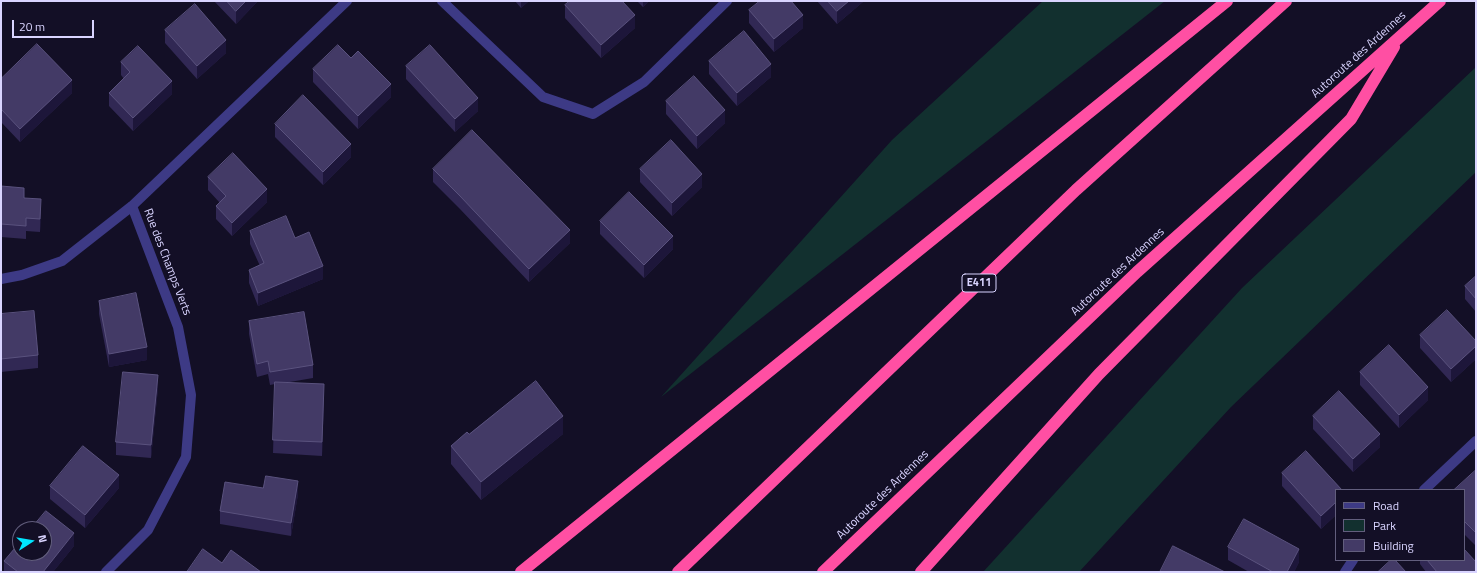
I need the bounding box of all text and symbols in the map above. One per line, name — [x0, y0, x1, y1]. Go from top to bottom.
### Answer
street label: Autoroute des Ardennes — [1309, 9, 1409, 101]
scale bar — [14, 12, 96, 38]
text: 20 m — [19, 17, 45, 36]
street label: Rue des Champs Verts — [140, 207, 194, 317]
street label: Autoroute des Ardennes — [1068, 225, 1168, 319]
road number: E411 — [962, 274, 996, 292]
street label: Autoroute des Ardennes — [834, 447, 932, 543]
legend — [1335, 489, 1465, 561]
text: Road — [1373, 496, 1399, 515]
text: Park — [1373, 516, 1396, 535]
north arrow — [12, 521, 52, 561]
text: N — [34, 533, 51, 544]
text: Building — [1373, 536, 1414, 555]

